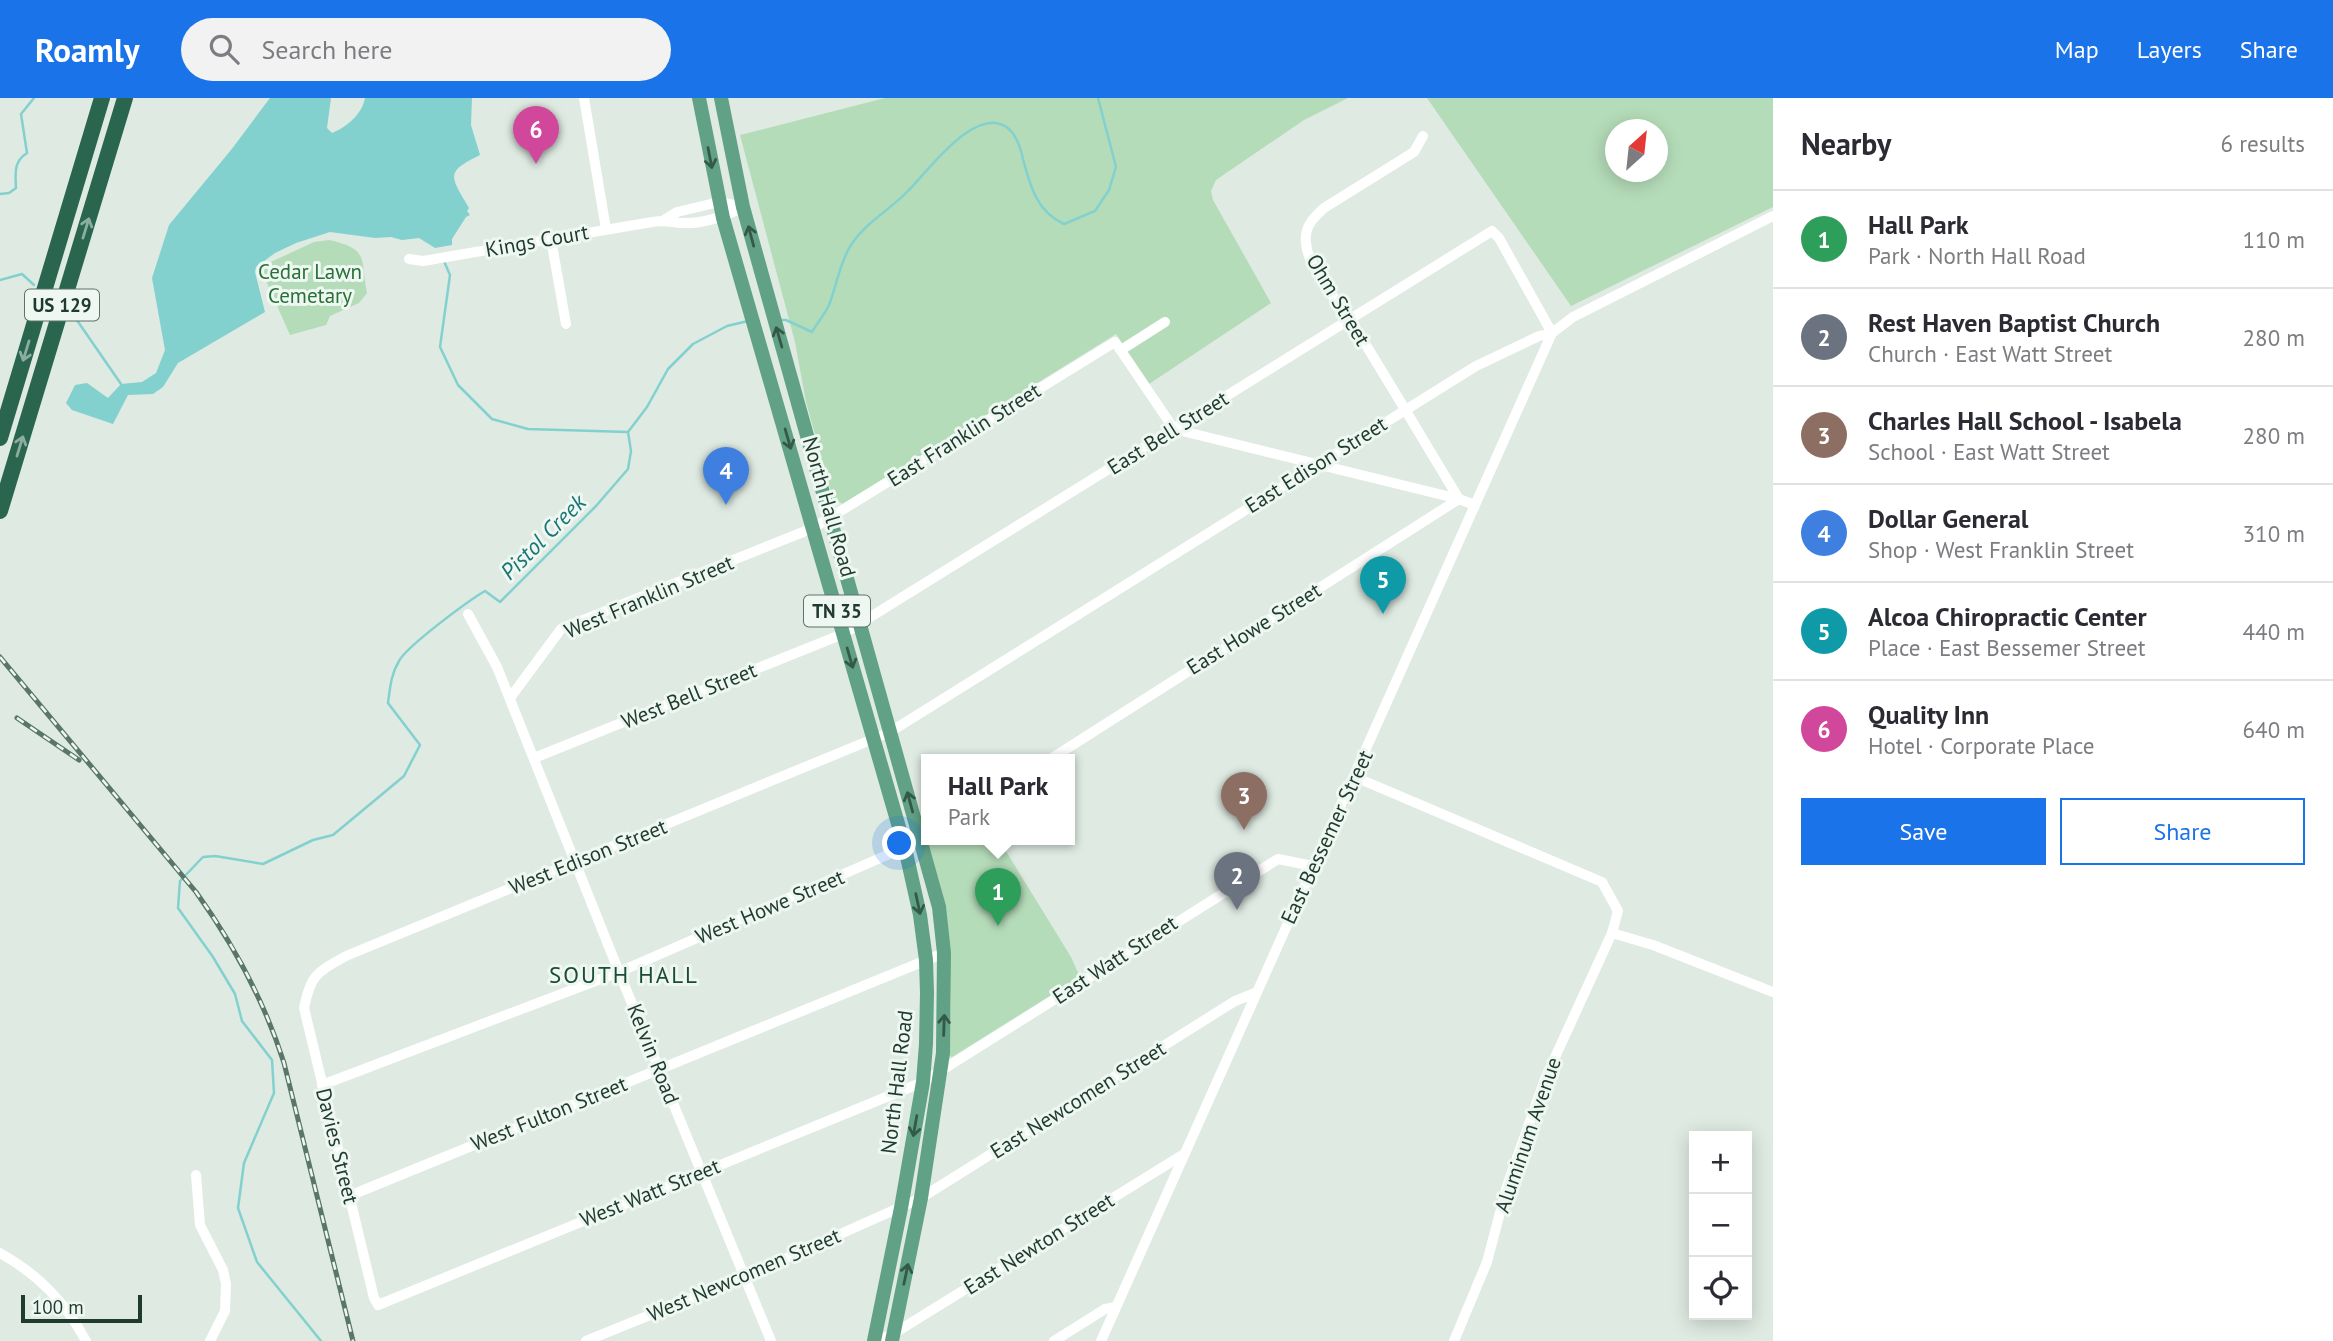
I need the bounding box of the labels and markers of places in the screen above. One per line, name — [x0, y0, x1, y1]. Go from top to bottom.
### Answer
pin: 6 — [513, 106, 559, 164]
pin: 4 — [703, 447, 749, 505]
pin: 5 — [1360, 556, 1406, 614]
pin: 3 — [1221, 772, 1267, 830]
pin: 2 — [1214, 852, 1260, 910]
pin: 1 — [975, 868, 1021, 926]

